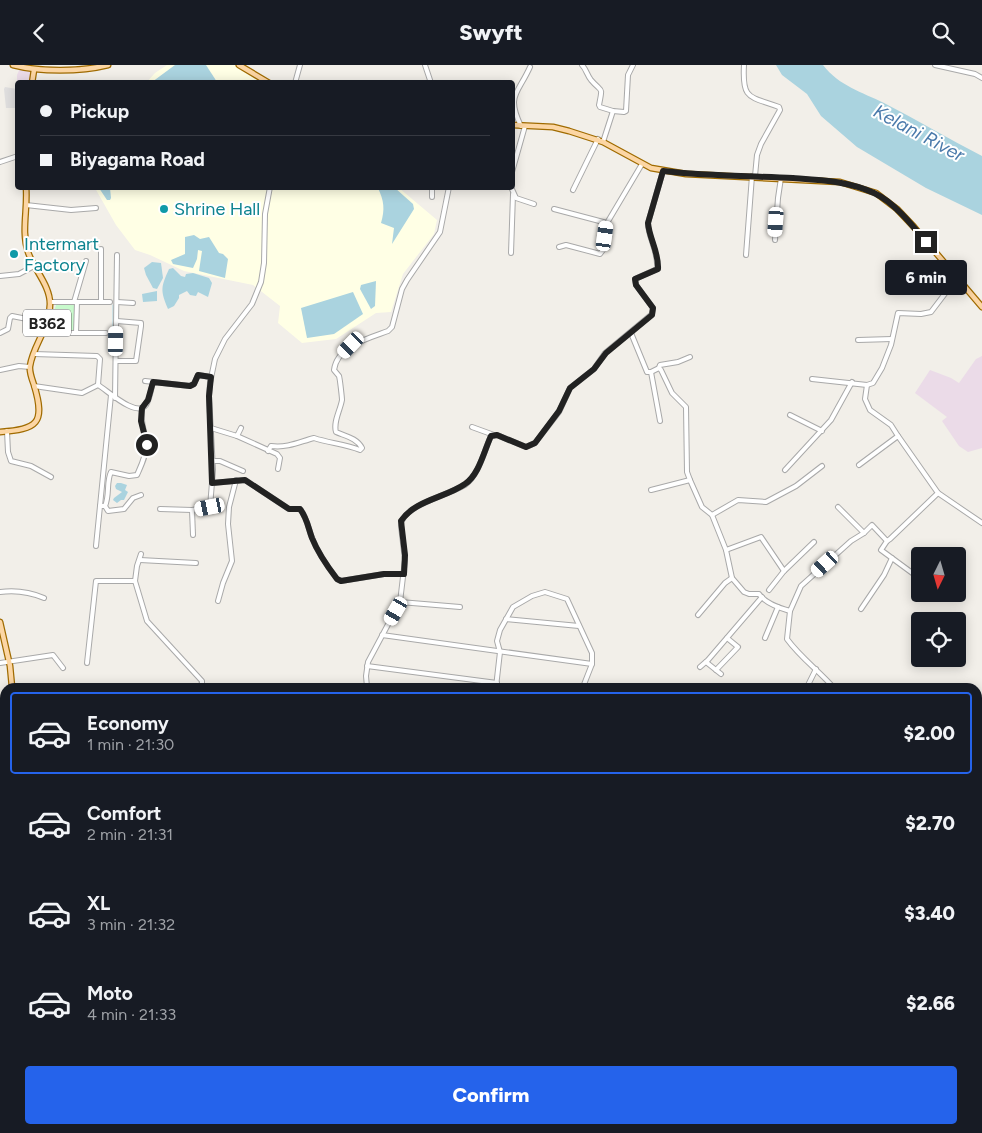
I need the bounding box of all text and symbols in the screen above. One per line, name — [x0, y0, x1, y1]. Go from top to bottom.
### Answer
icon: back — [25, 19, 53, 47]
text: Swyft — [459, 19, 523, 46]
icon: search — [929, 19, 957, 47]
water label: Kelani River — [870, 99, 969, 167]
text: Pickup — [70, 100, 129, 123]
text: Biyagama Road — [70, 148, 205, 171]
place label: Shrine Hall — [174, 198, 260, 220]
marker: Shrine Hall — [158, 203, 170, 215]
car — [767, 207, 784, 237]
car — [595, 220, 614, 252]
route end — [915, 231, 937, 253]
place label: Intermart Factory — [24, 233, 99, 276]
marker: Intermart Factory — [8, 248, 20, 260]
callout: 6 min — [885, 259, 967, 295]
text: 6 min — [906, 268, 946, 287]
road number: B362 — [23, 309, 71, 337]
car — [108, 326, 123, 356]
car — [335, 329, 366, 361]
route start — [136, 434, 158, 456]
car — [193, 497, 226, 517]
north arrow — [911, 547, 966, 603]
map controls — [911, 547, 966, 667]
car — [808, 548, 841, 580]
car — [382, 594, 409, 628]
button: locate — [911, 612, 966, 667]
icon: car — [27, 711, 72, 756]
text: Economy — [87, 712, 169, 735]
text: $2.00 — [904, 722, 955, 745]
text: 1 min · 21:30 — [87, 735, 174, 754]
icon: car — [27, 801, 72, 846]
text: Comfort — [87, 802, 162, 825]
text: $2.70 — [905, 812, 955, 835]
text: 2 min · 21:31 — [87, 825, 173, 844]
icon: car — [27, 891, 72, 936]
text: XL — [87, 892, 110, 915]
text: $3.40 — [904, 902, 955, 925]
text: 3 min · 21:32 — [87, 915, 175, 934]
icon: car — [27, 981, 72, 1026]
text: Moto — [87, 982, 133, 1005]
text: $2.66 — [906, 992, 955, 1015]
text: 4 min · 21:33 — [87, 1005, 176, 1024]
button: Confirm — [25, 1066, 957, 1124]

